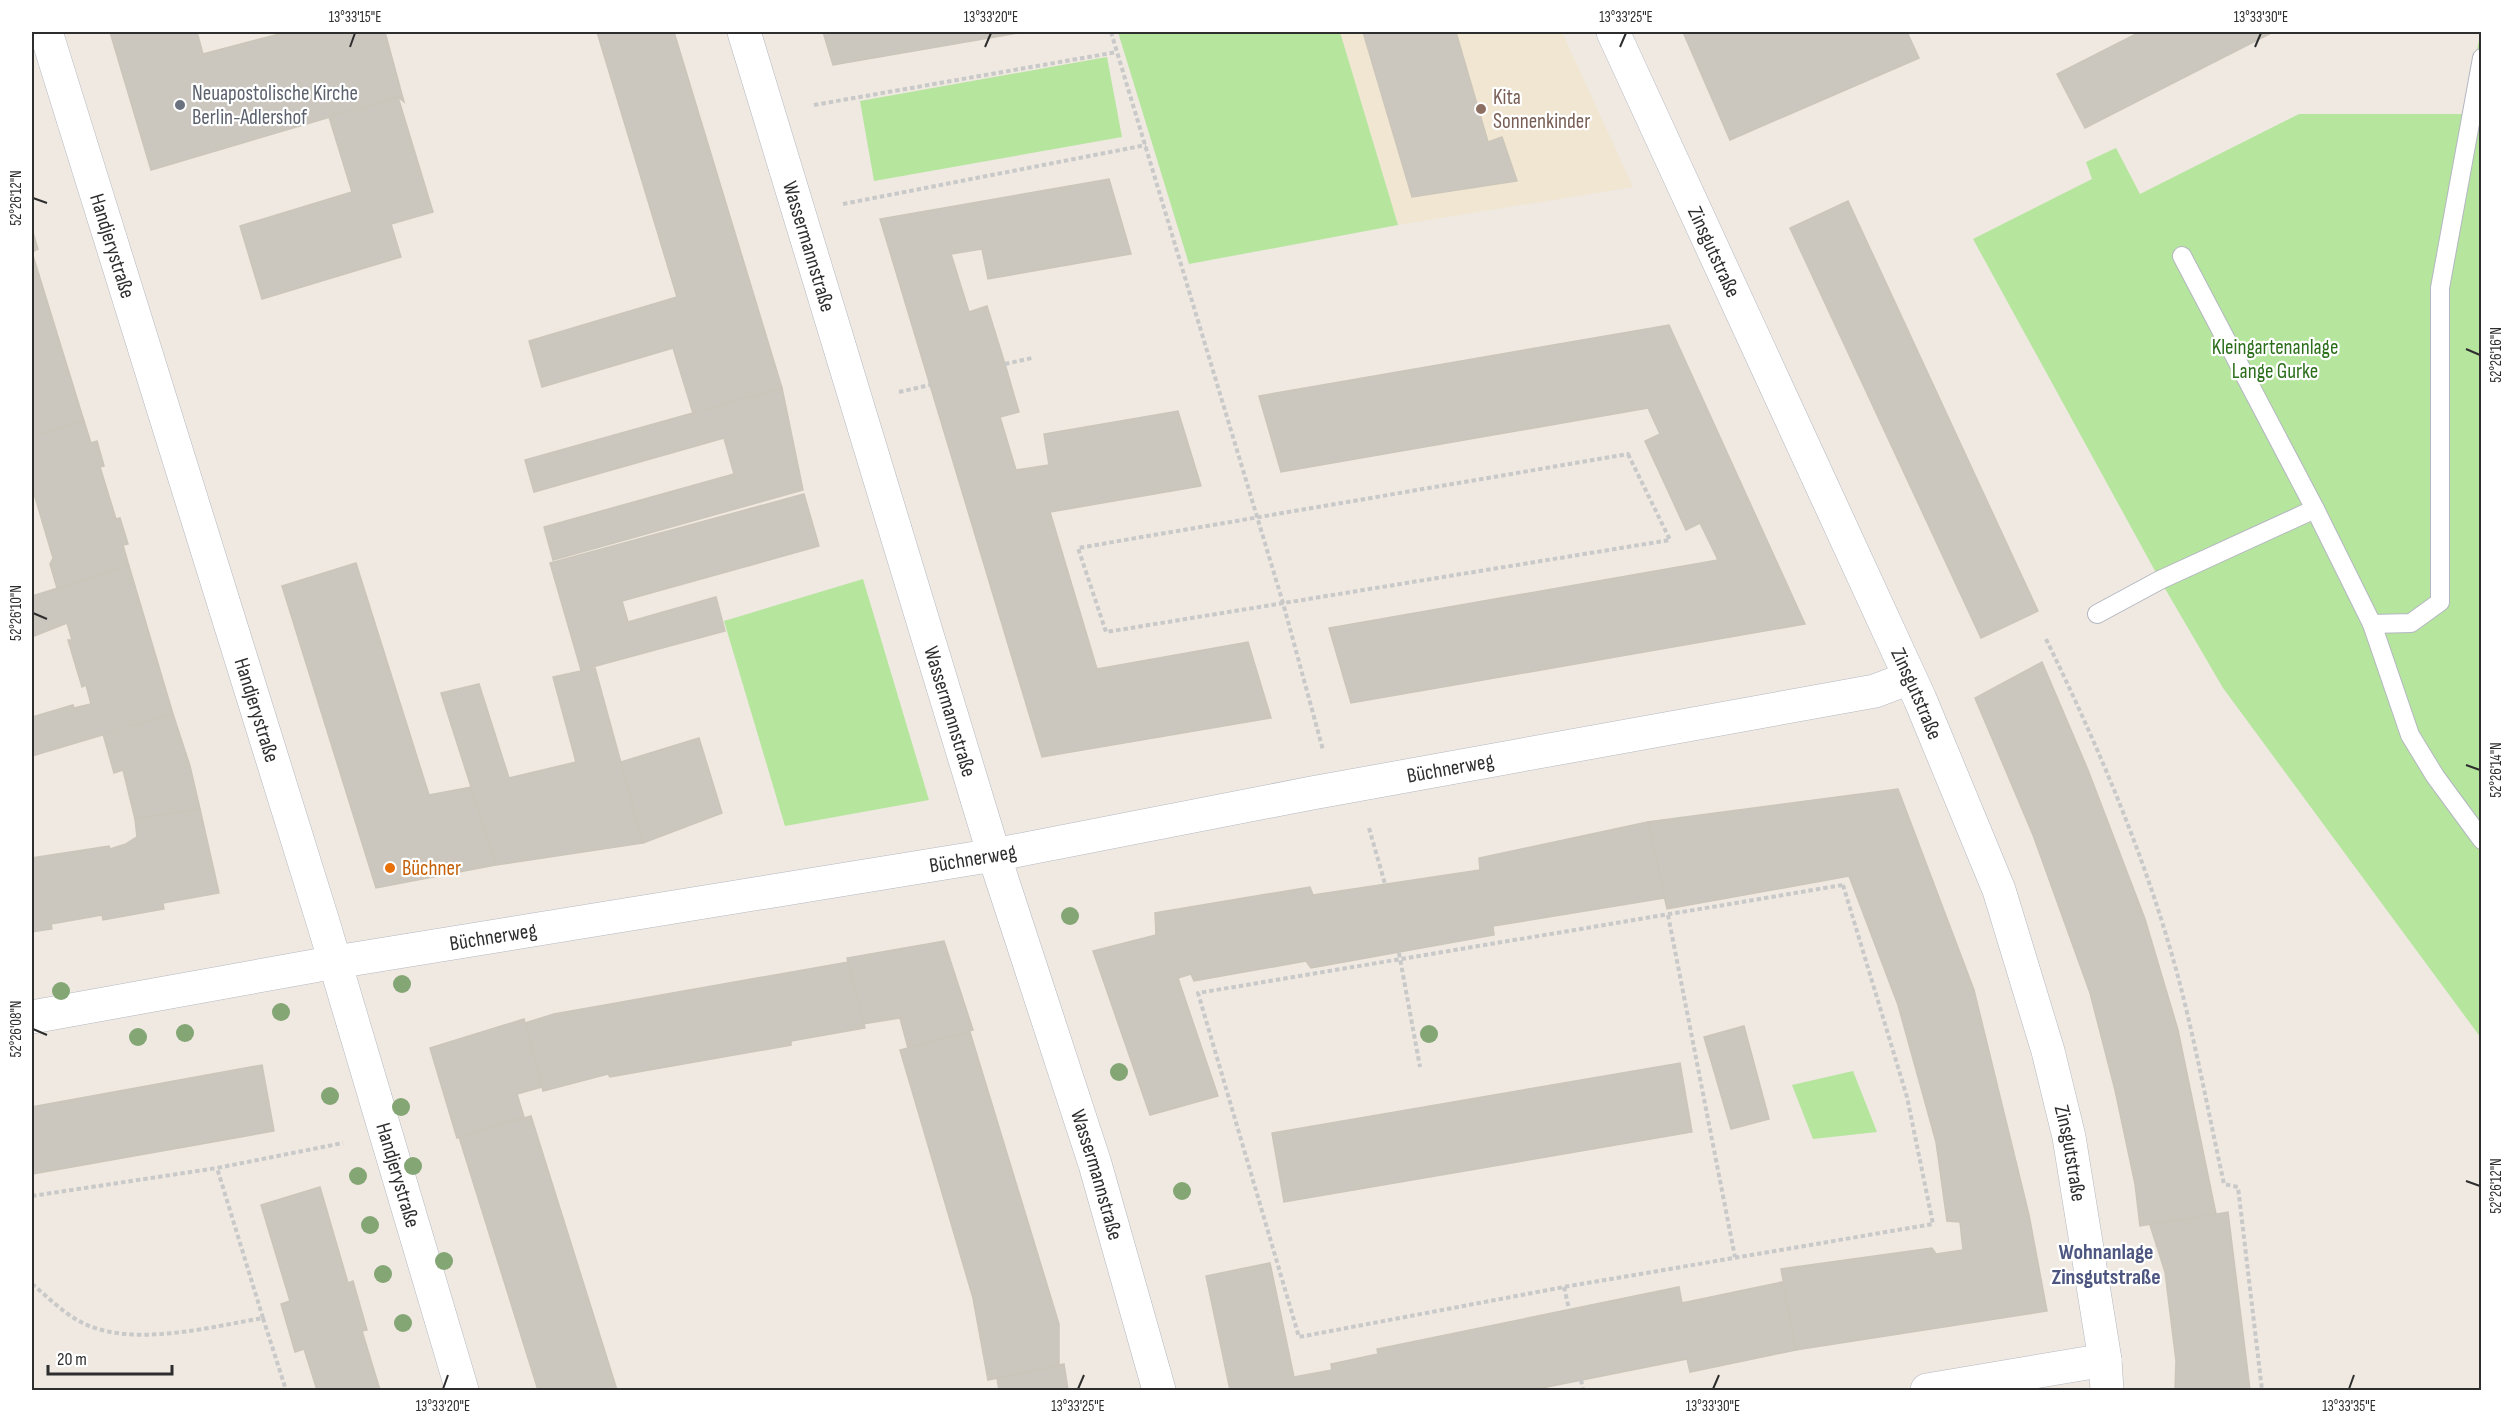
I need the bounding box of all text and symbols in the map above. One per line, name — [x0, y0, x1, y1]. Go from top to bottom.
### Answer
text: 13°33'15"E — [329, 8, 381, 27]
text: 13°33'20"E — [964, 8, 1018, 27]
text: 13°33'25"E — [1599, 8, 1653, 27]
text: 13°33'30"E — [2234, 8, 2288, 27]
place label: Neuapostolische Kirche Berlin-Adlershof — [192, 81, 358, 130]
place label: Kita Sonnenkinder — [1493, 85, 1590, 134]
marker: Neuapostolische Kirche Berlin-Adlershof — [173, 98, 187, 112]
marker: Kita Sonnenkinder — [1474, 102, 1488, 116]
text: 52°26'12"N — [7, 170, 26, 226]
street label: Wassermannstraße — [777, 178, 840, 315]
street label: Handjerystraße — [84, 191, 140, 301]
street label: Zinsgutstraße — [1682, 203, 1745, 302]
text: 52°26'16"N — [2487, 327, 2506, 383]
park label: Kleingartenanlage Lange Gurke — [2212, 335, 2338, 384]
text: 52°26'10"N — [7, 585, 26, 641]
street label: Wassermannstraße — [918, 643, 981, 780]
street label: Zinsgutstraße — [1885, 644, 1947, 743]
street label: Handjerystraße — [229, 655, 285, 765]
text: 52°26'14"N — [2487, 742, 2506, 798]
street label: Büchnerweg — [1405, 748, 1496, 789]
street label: Büchnerweg — [927, 839, 1018, 878]
place label: Büchner — [402, 856, 461, 881]
marker: Büchner — [383, 861, 397, 875]
street label: Büchnerweg — [448, 918, 538, 956]
text: 52°26'08"N — [7, 1001, 26, 1057]
street label: Zinsgutstraße — [2049, 1103, 2091, 1203]
street label: Wassermannstraße — [1065, 1106, 1128, 1243]
street label: Handjerystraße — [370, 1120, 425, 1230]
text: 52°26'12"N — [2487, 1158, 2506, 1214]
district label: Wohnanlage Zinsgutstraße — [2051, 1239, 2161, 1291]
scale bar — [48, 1338, 172, 1376]
text: 20 m — [57, 1349, 87, 1370]
text: 13°33'20"E — [416, 1397, 470, 1416]
text: 13°33'25"E — [1051, 1397, 1105, 1416]
text: 13°33'30"E — [1686, 1397, 1740, 1416]
text: 13°33'35"E — [2322, 1397, 2376, 1416]

